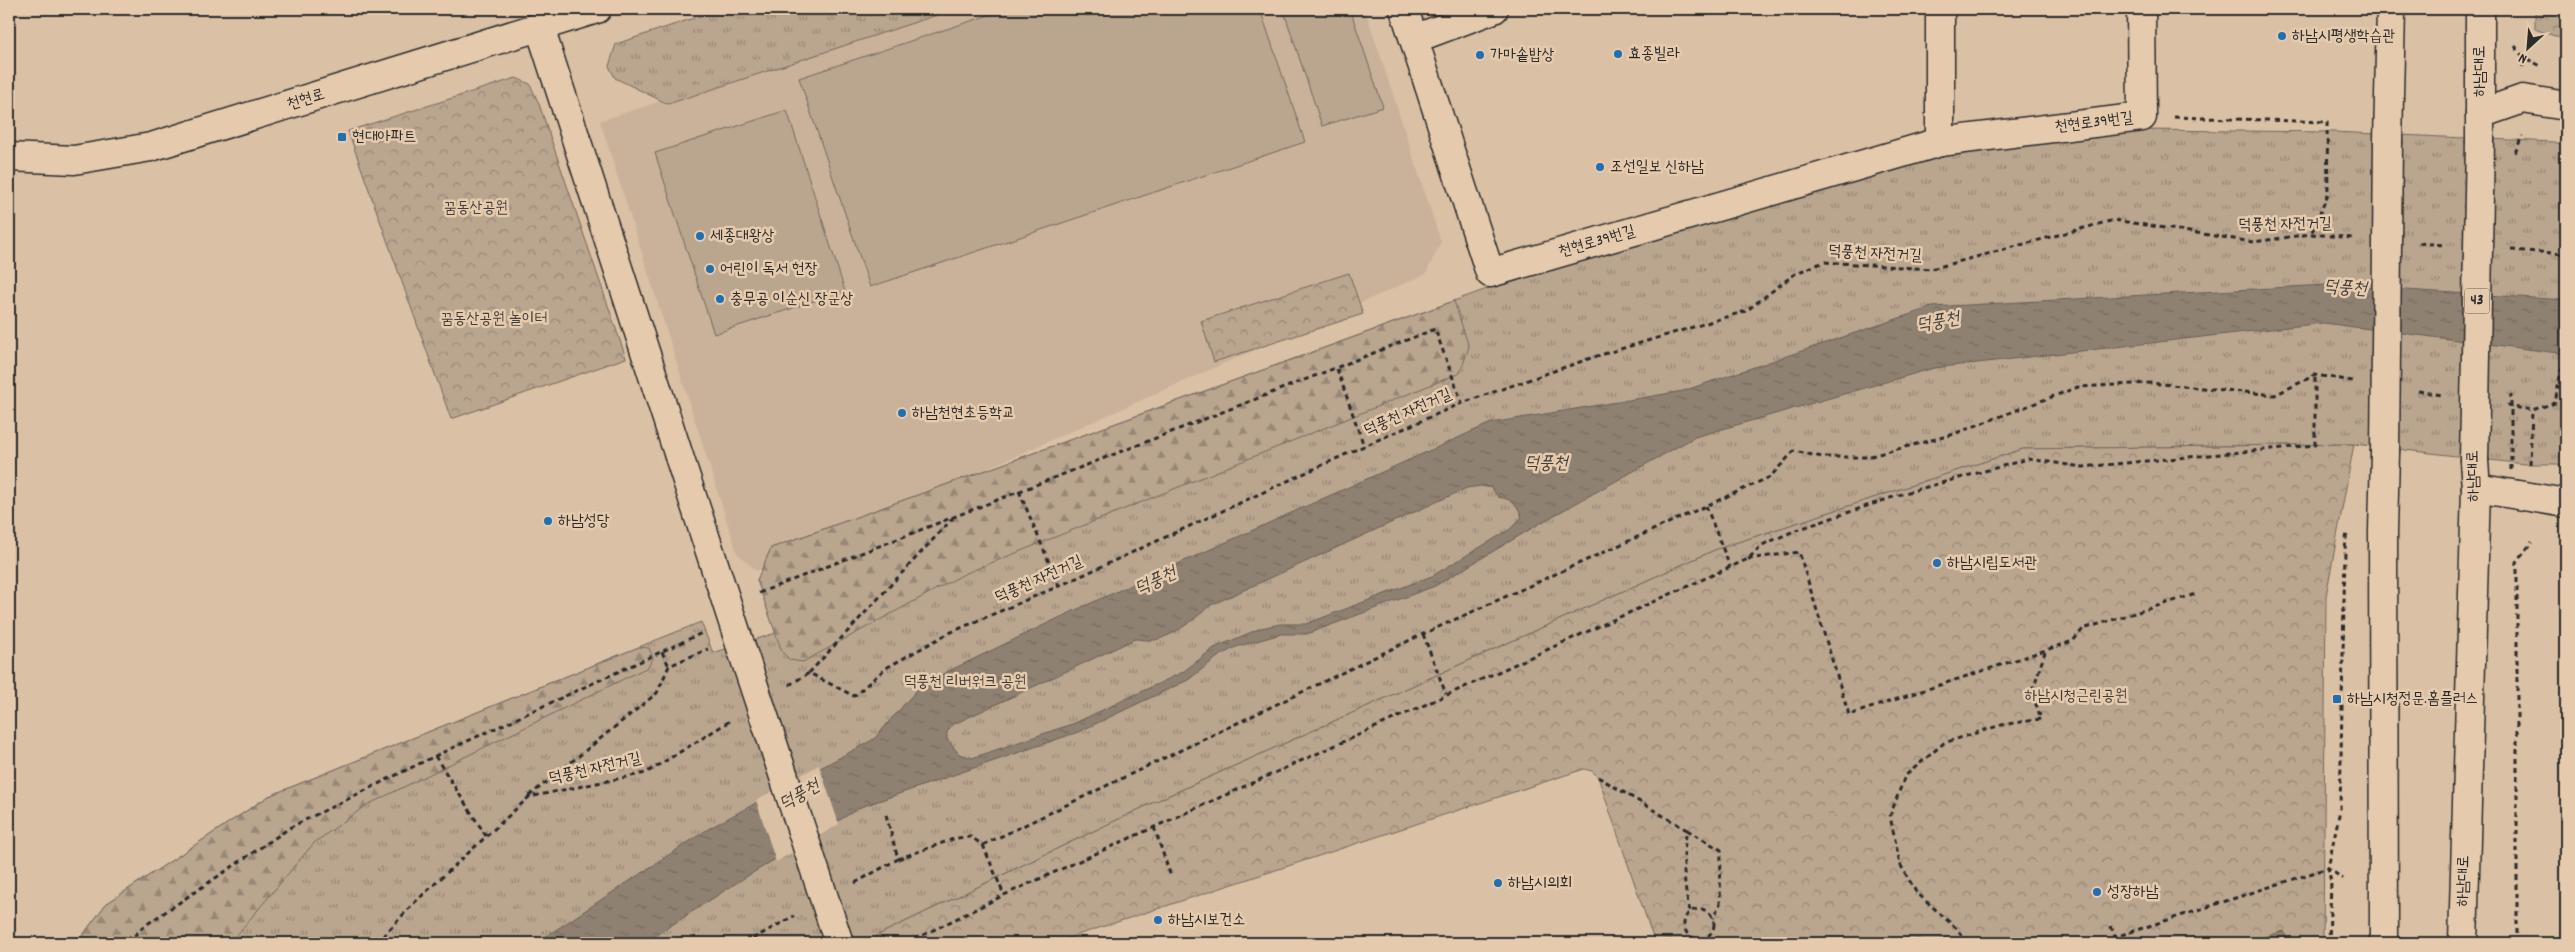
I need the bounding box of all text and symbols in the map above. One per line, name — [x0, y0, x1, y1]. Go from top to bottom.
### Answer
north arrow — [2502, 22, 2552, 72]
place label: 하남시평생학습관 — [2292, 25, 2395, 48]
marker: 하남시평생학습관 — [2276, 30, 2288, 42]
place label: 효종빌라 — [1628, 43, 1680, 66]
place label: 가마솥밥상 — [1490, 44, 1555, 67]
street label: 하남대로 — [2469, 45, 2492, 97]
text: N — [2516, 47, 2531, 68]
marker: 효종빌라 — [1612, 48, 1624, 60]
marker: 가마솥밥상 — [1474, 49, 1486, 61]
street label: 천현로 — [284, 83, 328, 117]
street label: 천현로39번길 — [2053, 107, 2135, 139]
place label: 현대아파트 — [352, 126, 416, 149]
marker: 현대아파트 — [336, 131, 348, 143]
place label: 조선일보 신하남 — [1610, 156, 1704, 179]
marker: 조선일보 신하남 — [1594, 161, 1606, 173]
park label: 꿈동산공원 — [444, 197, 508, 220]
street label: 덕풍천 자전거길 — [2238, 213, 2332, 237]
street label: 천현로39번길 — [1556, 220, 1638, 264]
place label: 세종대왕상 — [710, 225, 775, 248]
marker: 세종대왕상 — [694, 230, 706, 242]
street label: 덕풍천 자전거길 — [1828, 240, 1923, 268]
place label: 어린이 독서 헌장 — [720, 258, 818, 281]
marker: 어린이 독서 헌장 — [704, 263, 716, 275]
water label: 덕풍천 — [2322, 275, 2369, 303]
place label: 충무공 이순신 장군상 — [730, 288, 853, 311]
road number: 43 — [2464, 288, 2490, 314]
marker: 충무공 이순신 장군상 — [714, 293, 726, 305]
water label: 덕풍천 — [1914, 307, 1963, 339]
park label: 꿈동산공원 놀이터 — [441, 308, 547, 331]
street label: 덕풍천 자전거길 — [1360, 383, 1456, 443]
place label: 하남천현초등학교 — [912, 402, 1015, 425]
marker: 하남천현초등학교 — [896, 407, 908, 419]
street label: 하남대로 — [2462, 450, 2486, 502]
water label: 덕풍천 — [1524, 452, 1569, 477]
place label: 하남성당 — [558, 510, 610, 533]
marker: 하남성당 — [542, 515, 554, 527]
street label: 덕풍천 자전거길 — [991, 550, 1087, 610]
place label: 하남시립도서관 — [1947, 552, 2037, 575]
marker: 하남시립도서관 — [1931, 557, 1943, 569]
water label: 덕풍천 — [1131, 561, 1182, 603]
park label: 덕풍천 리버워크 공원 — [903, 671, 1027, 694]
park label: 하남시청근린공원 — [2025, 685, 2128, 708]
place label: 하남시청정문.홈플러스 — [2347, 688, 2478, 711]
marker: 하남시청정문.홈플러스 — [2331, 693, 2343, 705]
street label: 덕풍천 자전거길 — [547, 747, 643, 791]
water label: 덕풍천 — [775, 774, 826, 818]
street label: 하남대로 — [2452, 855, 2476, 907]
place label: 하남시의회 — [1508, 872, 1572, 895]
marker: 하남시의회 — [1492, 877, 1504, 889]
place label: 성장하남 — [2107, 881, 2159, 904]
marker: 성장하남 — [2091, 886, 2103, 898]
place label: 하남시보건소 — [1168, 909, 1245, 932]
marker: 하남시보건소 — [1152, 914, 1164, 926]

